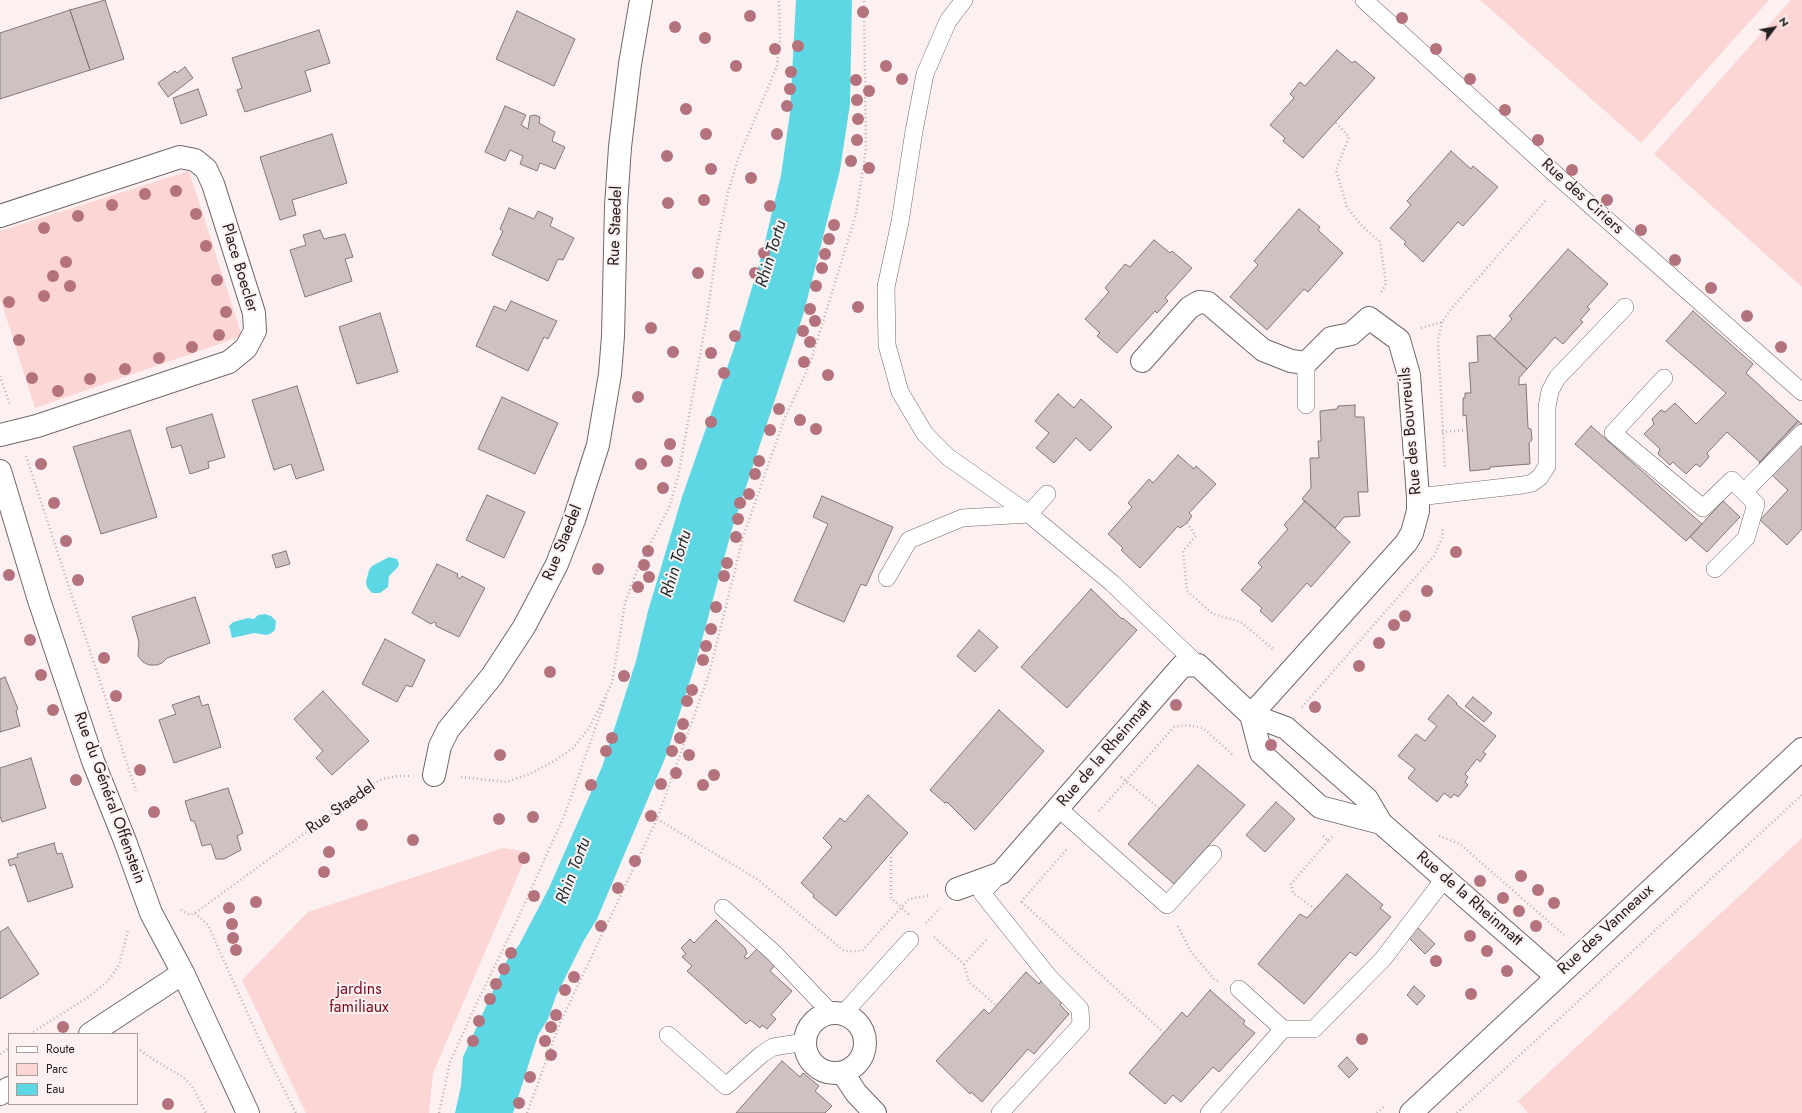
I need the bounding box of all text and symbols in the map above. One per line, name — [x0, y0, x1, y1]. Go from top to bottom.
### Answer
north arrow — [1754, 8, 1794, 48]
text: N — [1775, 14, 1793, 30]
street label: Rue des Ciriers — [1537, 155, 1627, 239]
street label: Rue Staedel — [605, 186, 627, 266]
water label: Rhin Tortu — [752, 218, 792, 290]
street label: Place Boecler — [216, 221, 262, 315]
street label: Rue des Bouvreuils — [1396, 366, 1426, 496]
street label: Rue Staedel — [539, 502, 587, 584]
water label: Rhin Tortu — [657, 528, 697, 600]
street label: Rue de la Rheinmatt — [1054, 697, 1156, 811]
street label: Rue du Général Offenstein — [69, 710, 149, 886]
street label: Rue Staedel — [303, 777, 379, 839]
water label: Rhin Tortu — [552, 835, 596, 907]
street label: Rue de la Rheinmatt — [1412, 848, 1526, 950]
street label: Rue des Vanneaux — [1554, 881, 1658, 979]
park label: jardins familiaux — [329, 980, 389, 1018]
legend — [8, 1033, 138, 1105]
text: Route — [46, 1040, 75, 1058]
text: Parc — [46, 1060, 68, 1078]
text: Eau — [46, 1080, 65, 1098]

